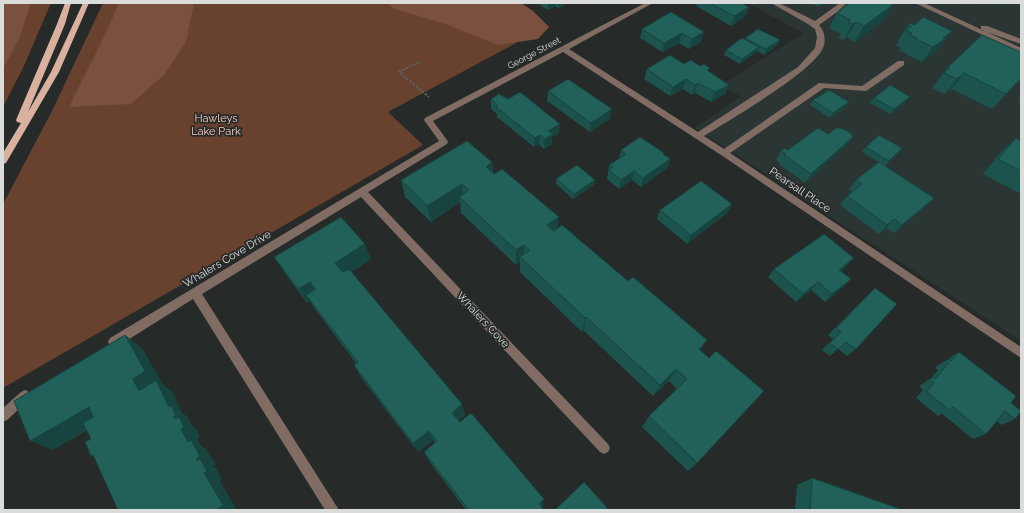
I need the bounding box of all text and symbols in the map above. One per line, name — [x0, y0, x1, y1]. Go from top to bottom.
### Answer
street label: George Street — [506, 35, 562, 71]
park label: Hawleys Lake Park — [191, 112, 241, 138]
street label: Pearsall Place — [767, 165, 834, 216]
street label: Whalers Cove Drive — [181, 227, 274, 290]
street label: Whalers Cove — [454, 289, 512, 351]

